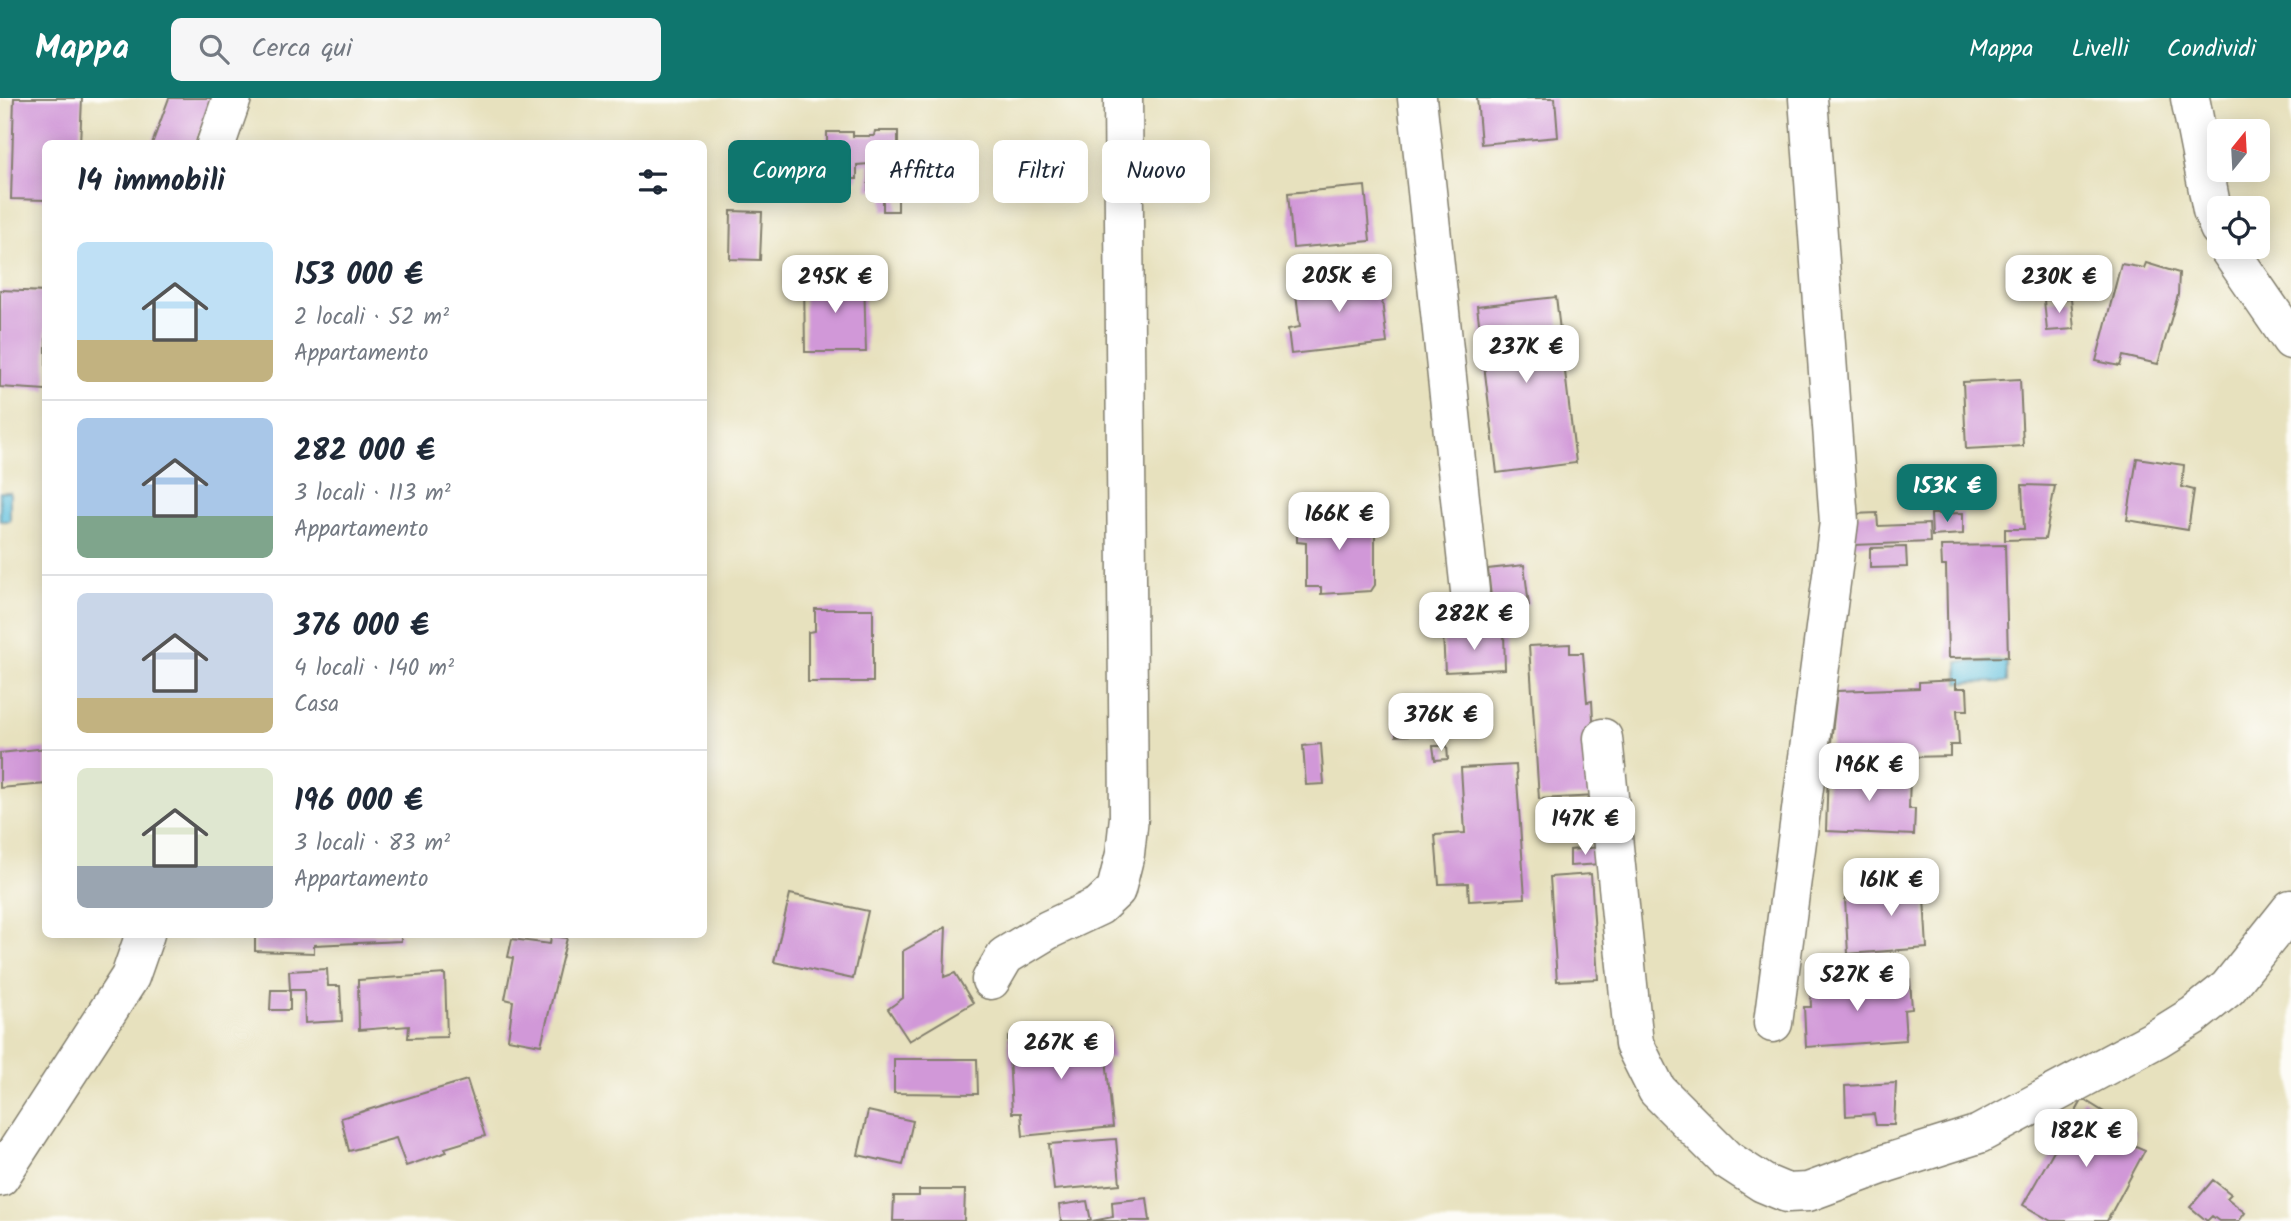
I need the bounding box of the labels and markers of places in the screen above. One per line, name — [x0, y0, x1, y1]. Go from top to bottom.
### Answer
pin: 205K € — [1282, 254, 1396, 314]
pin: 295K € — [778, 256, 892, 315]
pin: 230K € — [2002, 256, 2116, 315]
pin: 237K € — [1469, 326, 1583, 385]
pin: 153K € — [1890, 464, 2004, 524]
pin: 166K € — [1282, 492, 1396, 552]
pin: 282K € — [1417, 592, 1531, 652]
pin: 376K € — [1384, 694, 1498, 753]
pin: 196K € — [1812, 744, 1926, 803]
pin: 147K € — [1528, 798, 1642, 857]
pin: 161K € — [1834, 858, 1948, 918]
pin: 527K € — [1800, 954, 1914, 1013]
pin: 267K € — [1004, 1021, 1118, 1081]
pin: 182K € — [2029, 1110, 2143, 1169]

